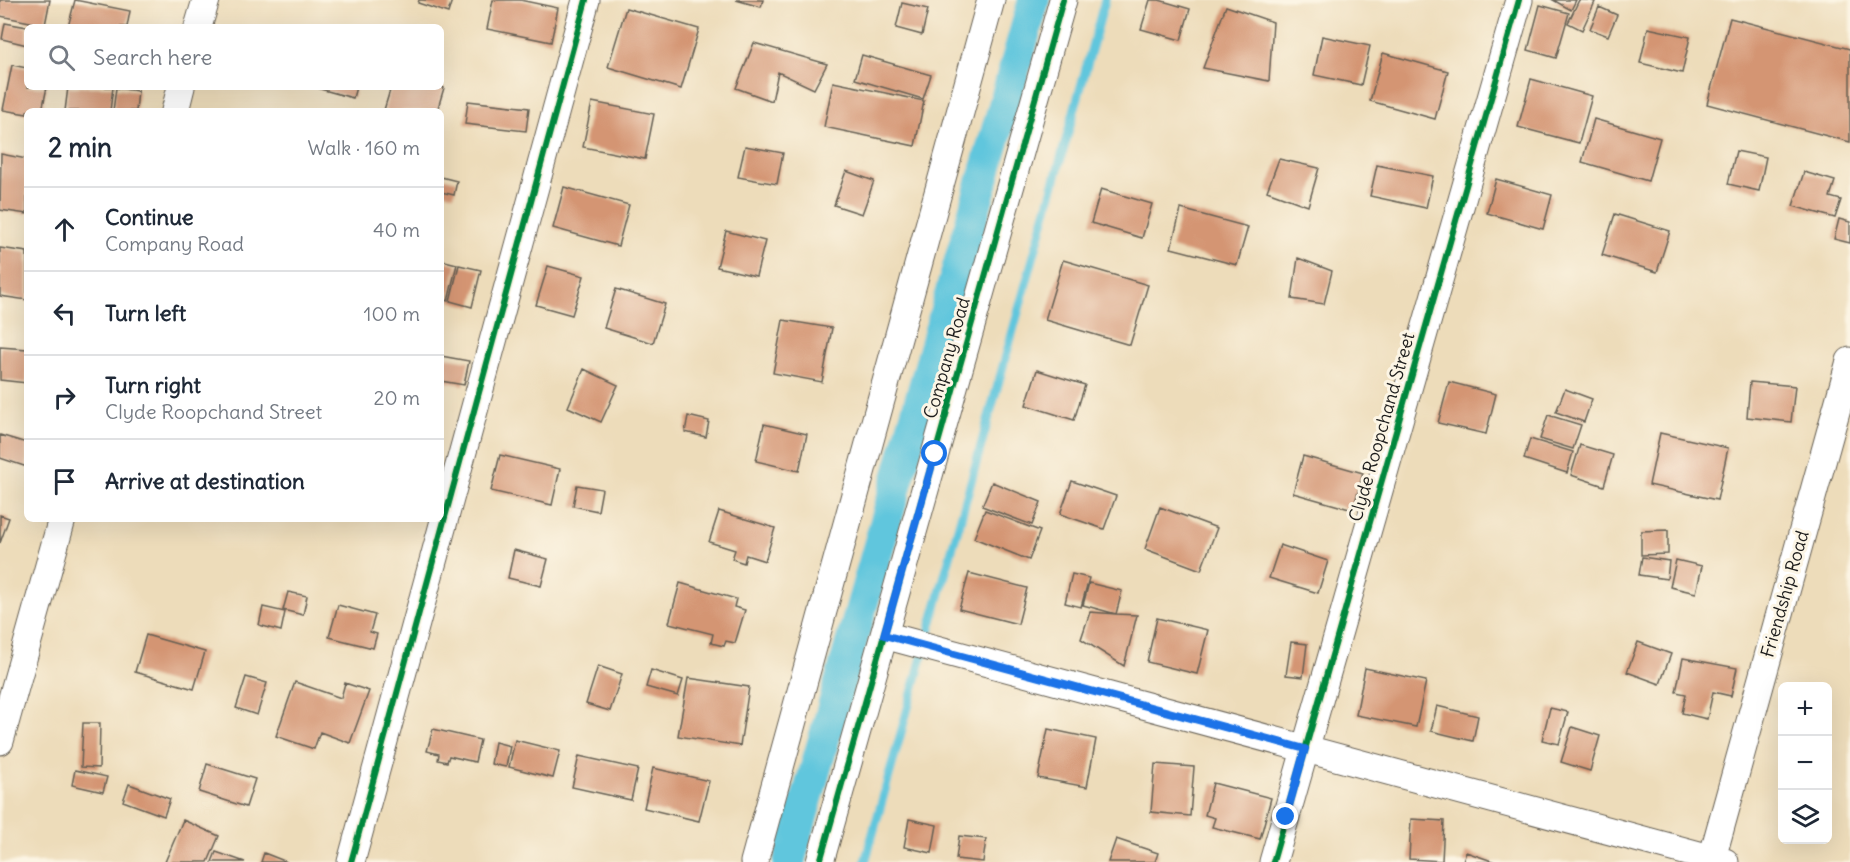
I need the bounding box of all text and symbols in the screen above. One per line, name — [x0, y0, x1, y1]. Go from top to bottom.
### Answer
search box — [24, 24, 444, 90]
icon: search — [45, 41, 78, 74]
text: Search here — [93, 43, 212, 71]
text: 2 min — [48, 131, 112, 164]
text: Walk · 160 m — [307, 135, 420, 160]
text: Continue — [105, 203, 194, 231]
icon: ahead — [48, 213, 81, 246]
text: 40 m — [373, 217, 420, 242]
text: Company Road — [105, 231, 244, 256]
street label: Company Road — [918, 294, 975, 421]
icon: left — [48, 297, 81, 330]
text: Turn left — [105, 299, 186, 327]
text: 100 m — [363, 301, 420, 326]
street label: Clyde Roopchand Street — [1344, 330, 1420, 524]
text: Turn right — [105, 371, 201, 399]
icon: right — [48, 381, 81, 414]
text: 20 m — [374, 385, 420, 410]
text: Clyde Roopchand Street — [105, 399, 322, 424]
route start — [921, 440, 947, 466]
icon: arrive — [48, 465, 81, 498]
text: Arrive at destination — [105, 467, 305, 495]
street label: Friendship Road — [1755, 527, 1814, 660]
map controls — [1778, 682, 1832, 844]
button: + — [1778, 682, 1832, 736]
button: − — [1778, 736, 1832, 790]
button: layers — [1778, 790, 1832, 844]
route end — [1272, 803, 1298, 829]

